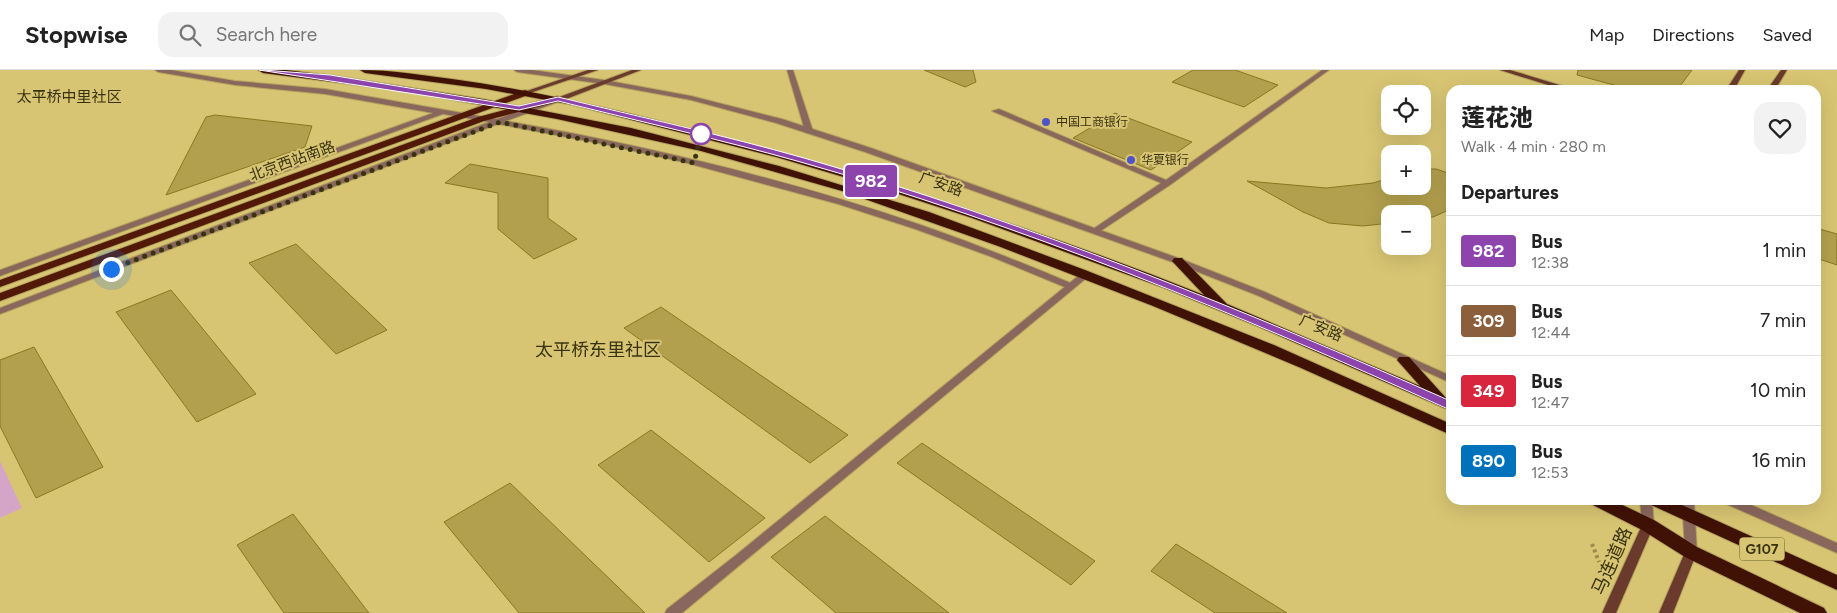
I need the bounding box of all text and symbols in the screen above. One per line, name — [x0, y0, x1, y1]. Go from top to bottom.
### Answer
search box — [158, 12, 508, 57]
text: Stopwise — [25, 20, 128, 49]
icon: search — [176, 21, 204, 49]
text: Search here — [216, 23, 317, 46]
text: Map — [1589, 24, 1624, 46]
text: Directions — [1652, 24, 1734, 46]
text: Saved — [1762, 24, 1812, 46]
map controls — [1381, 85, 1431, 255]
button: locate — [1381, 85, 1431, 135]
district label: 太平桥中里社区 — [16, 88, 122, 106]
button: heart — [1754, 102, 1806, 154]
text: 莲花池 — [1461, 103, 1533, 132]
place label: 中国工商银行 — [1056, 115, 1128, 129]
marker: 中国工商银行 — [1040, 116, 1052, 128]
unlabelled marker — [690, 123, 712, 145]
street label: 北京西站南路 — [247, 137, 337, 185]
text: Walk · 4 min · 280 m — [1461, 137, 1606, 156]
button: + — [1381, 145, 1431, 195]
place label: 华夏银行 — [1141, 153, 1189, 167]
marker: 华夏银行 — [1125, 154, 1137, 166]
line badge: 982 — [842, 165, 900, 197]
street label: 广安路 — [917, 168, 965, 200]
text: 982 — [855, 170, 887, 192]
text: Departures — [1461, 181, 1559, 204]
button: − — [1381, 205, 1431, 255]
text: Bus — [1531, 230, 1562, 253]
text: 1 min — [1762, 239, 1806, 262]
text: 982 — [1473, 240, 1504, 262]
text: 12:38 — [1531, 253, 1569, 272]
your location — [99, 257, 124, 282]
text: Bus — [1531, 300, 1562, 323]
text: 7 min — [1760, 309, 1806, 332]
text: 309 — [1472, 310, 1505, 332]
street label: 广安路 — [1297, 311, 1345, 345]
text: 12:44 — [1531, 323, 1570, 342]
district label: 太平桥东里社区 — [535, 339, 661, 361]
text: Bus — [1531, 370, 1562, 393]
text: 10 min — [1750, 379, 1806, 402]
text: 349 — [1473, 380, 1504, 402]
text: 12:47 — [1531, 393, 1569, 412]
text: Bus — [1531, 440, 1562, 463]
text: 16 min — [1752, 449, 1806, 472]
text: 890 — [1472, 450, 1505, 472]
text: 12:53 — [1531, 463, 1569, 482]
street label: 马连道路 — [1587, 524, 1637, 598]
road number: G107 — [1740, 538, 1784, 560]

